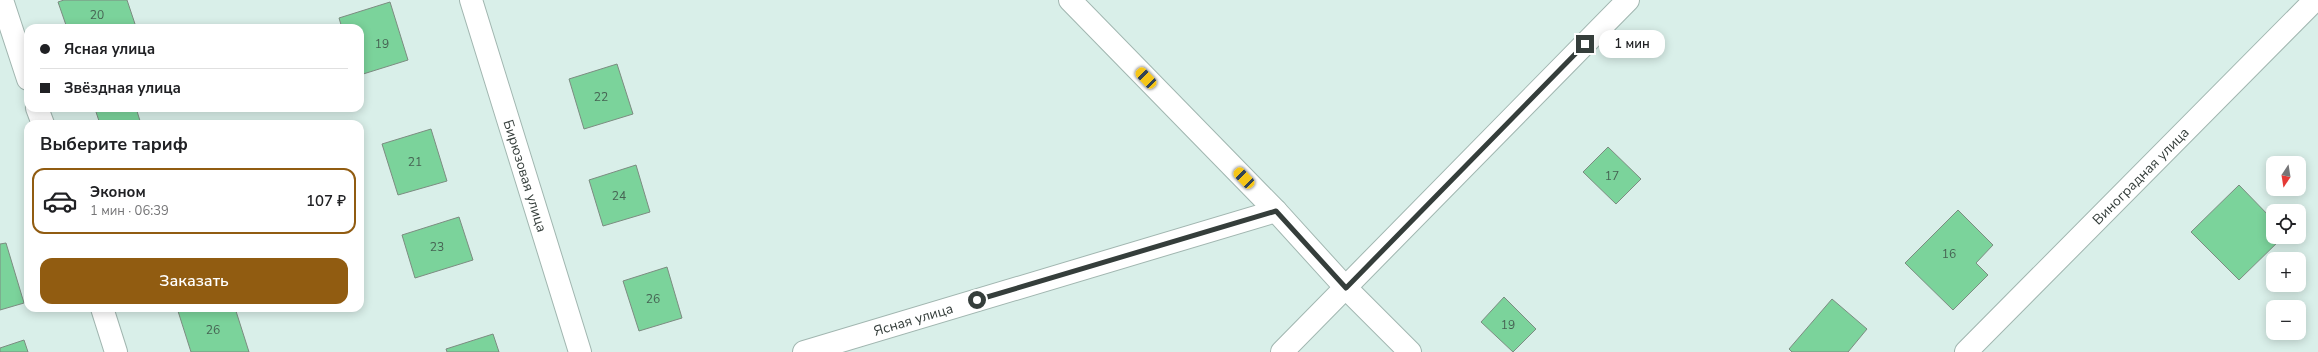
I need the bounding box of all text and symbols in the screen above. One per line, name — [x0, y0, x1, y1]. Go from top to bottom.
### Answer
house number: 20 — [90, 7, 104, 23]
callout: 1 мин — [1599, 30, 1665, 58]
route end — [1576, 35, 1594, 53]
text: 1 мин — [1614, 35, 1650, 53]
house number: 19 — [375, 36, 389, 52]
text: Ясная улица — [64, 39, 155, 59]
car — [1133, 65, 1159, 91]
text: Звёздная улица — [64, 78, 181, 98]
house number: 22 — [594, 89, 608, 105]
street label: Бирюзовая улица — [499, 117, 552, 234]
street label: Виноградная улица — [2088, 123, 2193, 229]
text: Выберите тариф — [40, 132, 188, 156]
house number: 21 — [408, 154, 422, 170]
north arrow — [2266, 156, 2306, 196]
map controls — [2266, 156, 2306, 340]
car — [1231, 165, 1257, 191]
house number: 17 — [1605, 168, 1619, 184]
text: Эконом — [90, 182, 146, 202]
icon: car — [42, 183, 78, 219]
house number: 24 — [612, 188, 626, 204]
text: 107 ₽ — [306, 191, 346, 211]
text: 1 мин · 06:39 — [90, 202, 169, 220]
button: locate — [2266, 204, 2306, 244]
house number: 23 — [430, 239, 444, 255]
house number: 16 — [1942, 246, 1956, 262]
button: + — [2266, 252, 2306, 292]
button: Заказать — [40, 258, 348, 304]
house number: 26 — [646, 291, 660, 307]
route start — [968, 291, 986, 309]
street label: Ясная улица — [871, 299, 955, 340]
button: − — [2266, 300, 2306, 340]
house number: 19 — [1501, 317, 1515, 333]
house number: 26 — [206, 322, 220, 338]

